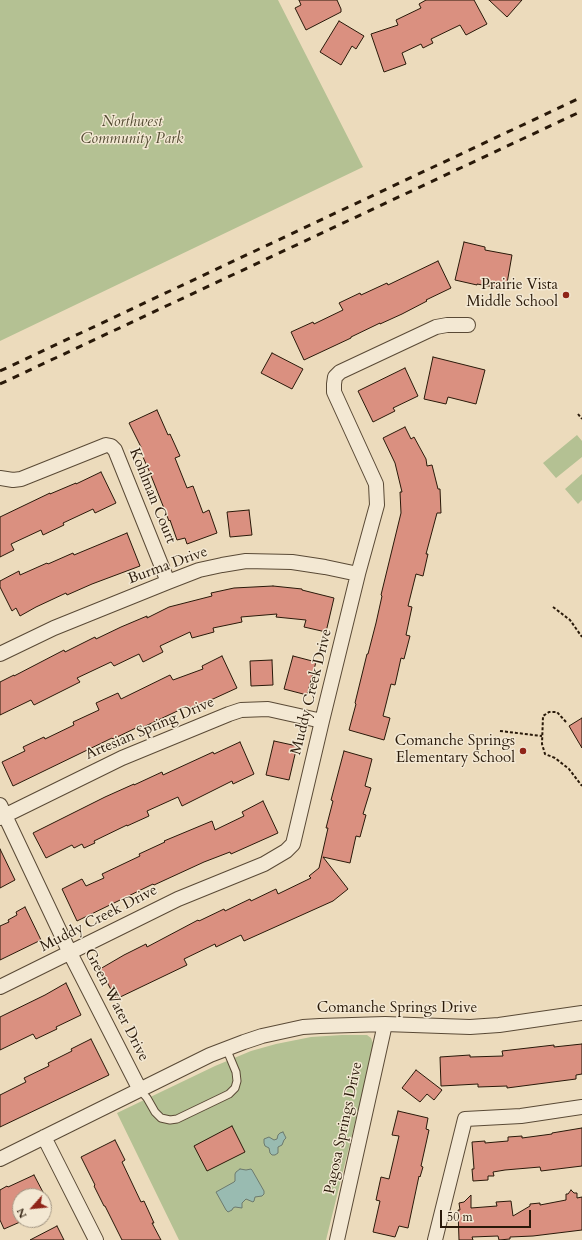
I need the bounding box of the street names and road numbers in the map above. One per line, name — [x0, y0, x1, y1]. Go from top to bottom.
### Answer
street label: Kohlman Court — [125, 446, 179, 546]
street label: Burma Drive — [126, 543, 210, 589]
street label: Muddy Creek Drive — [288, 627, 336, 757]
street label: Artesian Spring Drive — [83, 694, 217, 764]
street label: Muddy Creek Drive — [37, 882, 161, 956]
street label: Green Water Drive — [80, 946, 152, 1064]
street label: Comanche Springs Drive — [317, 1000, 477, 1018]
street label: Pagosa Springs Drive — [321, 1060, 367, 1196]

